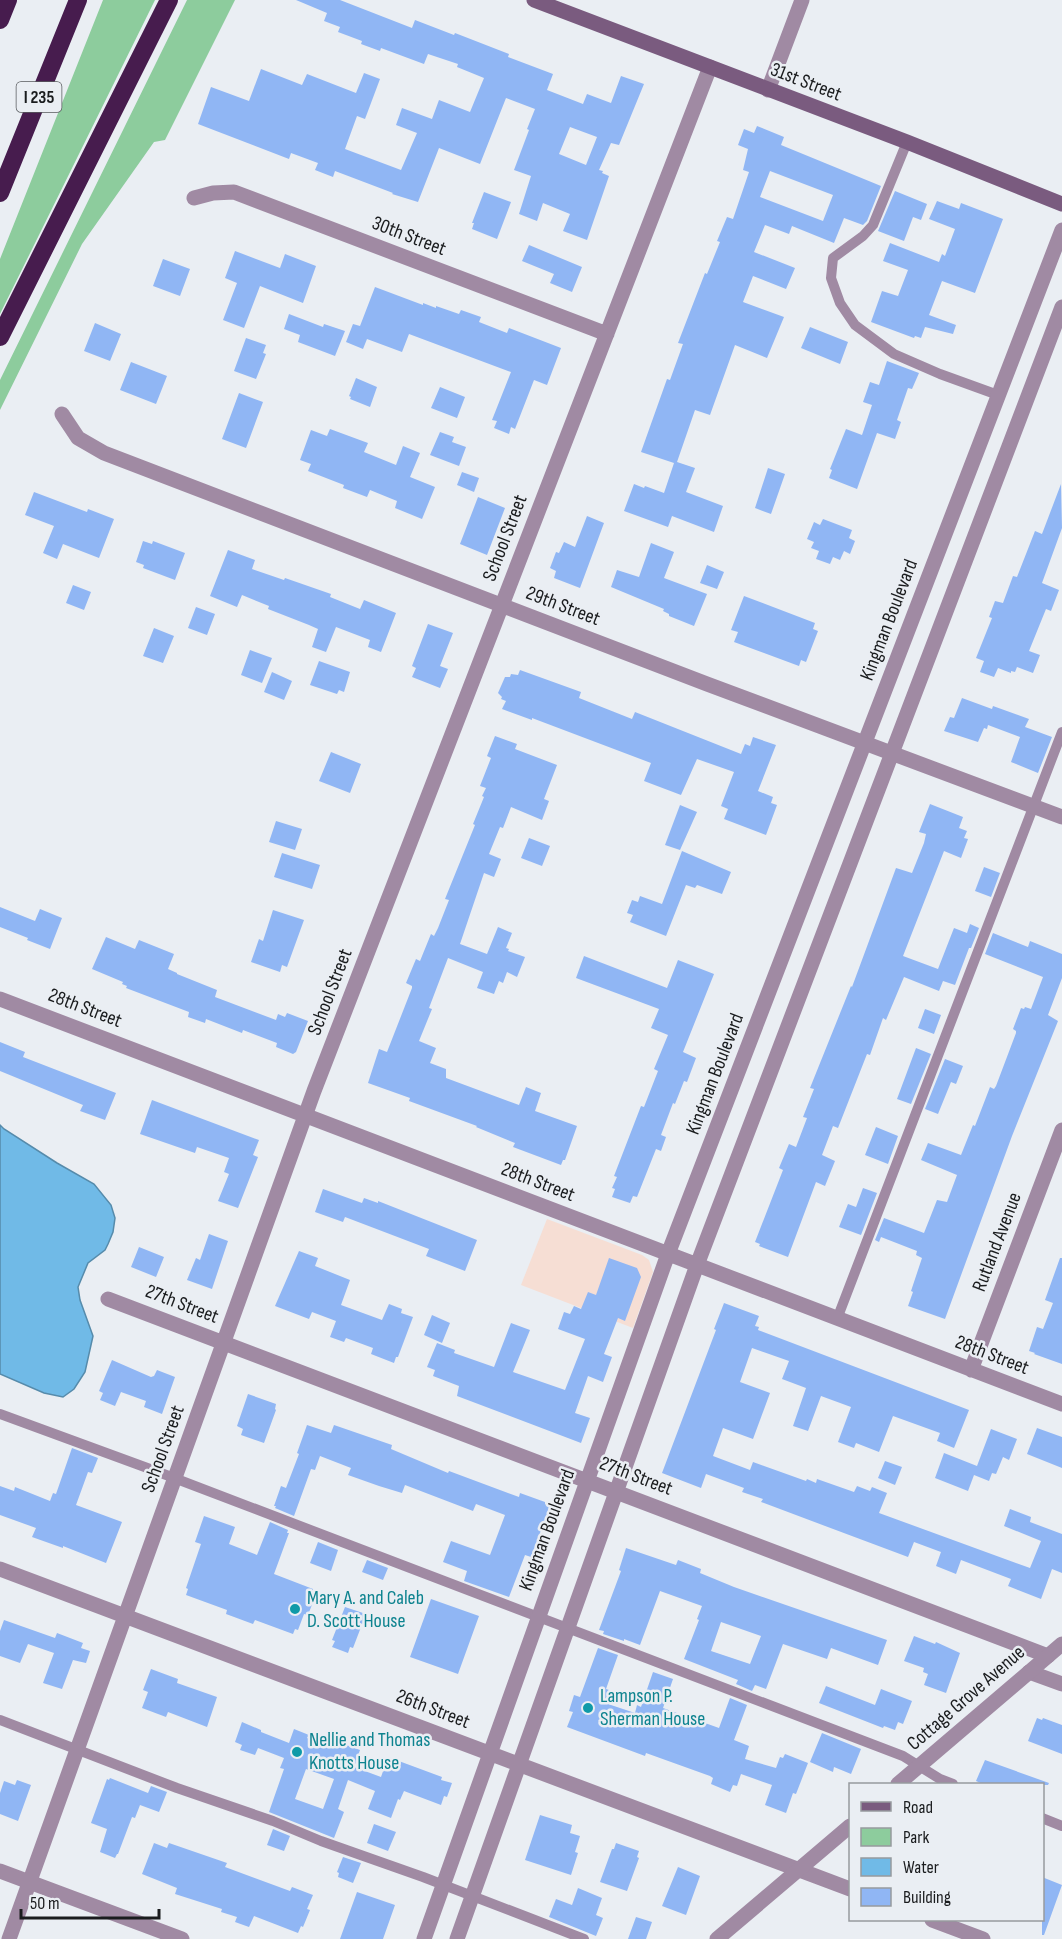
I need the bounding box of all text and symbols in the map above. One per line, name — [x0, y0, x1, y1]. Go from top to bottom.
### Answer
street label: 31st Street — [767, 58, 845, 106]
road number: I 235 — [16, 82, 62, 112]
street label: 30th Street — [369, 211, 449, 261]
street label: School Street — [478, 491, 532, 585]
street label: Kingman Boulevard — [855, 556, 923, 684]
street label: 29th Street — [523, 581, 603, 631]
street label: School Street — [303, 945, 357, 1039]
street label: 28th Street — [45, 983, 125, 1033]
street label: Kingman Boulevard — [681, 1010, 749, 1138]
street label: 28th Street — [498, 1157, 578, 1207]
street label: Rutland Avenue — [967, 1189, 1027, 1295]
street label: 27th Street — [142, 1279, 222, 1329]
street label: 28th Street — [952, 1330, 1032, 1380]
street label: School Street — [136, 1402, 190, 1496]
street label: 27th Street — [596, 1451, 676, 1501]
street label: Kingman Boulevard — [514, 1466, 580, 1594]
place label: Mary A. and Caleb D. Scott House — [307, 1586, 424, 1633]
marker: Mary A. and Caleb D. Scott House — [288, 1602, 302, 1616]
street label: Cottage Grove Avenue — [902, 1640, 1030, 1756]
street label: 26th Street — [393, 1684, 473, 1734]
place label: Lampson P. Sherman House — [600, 1684, 705, 1731]
marker: Lampson P. Sherman House — [581, 1701, 595, 1715]
place label: Nellie and Thomas Knotts House — [309, 1728, 430, 1775]
marker: Nellie and Thomas Knotts House — [290, 1745, 304, 1759]
legend — [849, 1783, 1044, 1921]
text: Road — [903, 1797, 933, 1818]
text: Park — [903, 1827, 929, 1848]
text: Water — [903, 1857, 939, 1878]
scale bar — [21, 1882, 159, 1920]
text: Building — [903, 1887, 951, 1908]
text: 50 m — [30, 1893, 60, 1914]

